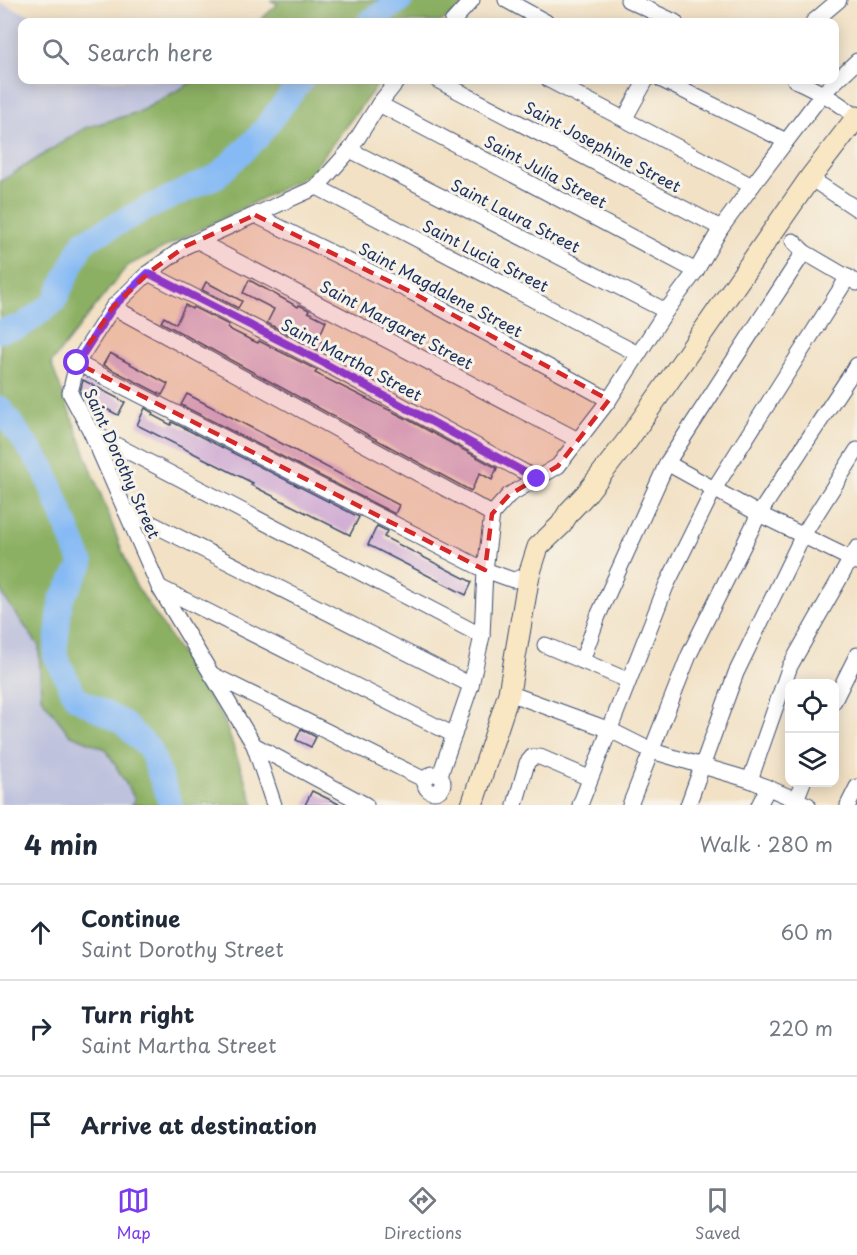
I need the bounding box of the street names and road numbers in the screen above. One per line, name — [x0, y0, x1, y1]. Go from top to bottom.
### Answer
street label: Saint Josephine Street — [520, 94, 686, 198]
street label: Saint Julia Street — [481, 129, 612, 214]
street label: Saint Laura Street — [447, 172, 585, 258]
street label: Saint Lucia Street — [419, 213, 554, 297]
street label: Saint Magdalene Street — [355, 236, 527, 343]
street label: Saint Margaret Street — [316, 273, 478, 375]
street label: Saint Martha Street — [277, 312, 427, 406]
street label: Saint Dorothy Street — [79, 384, 167, 542]

